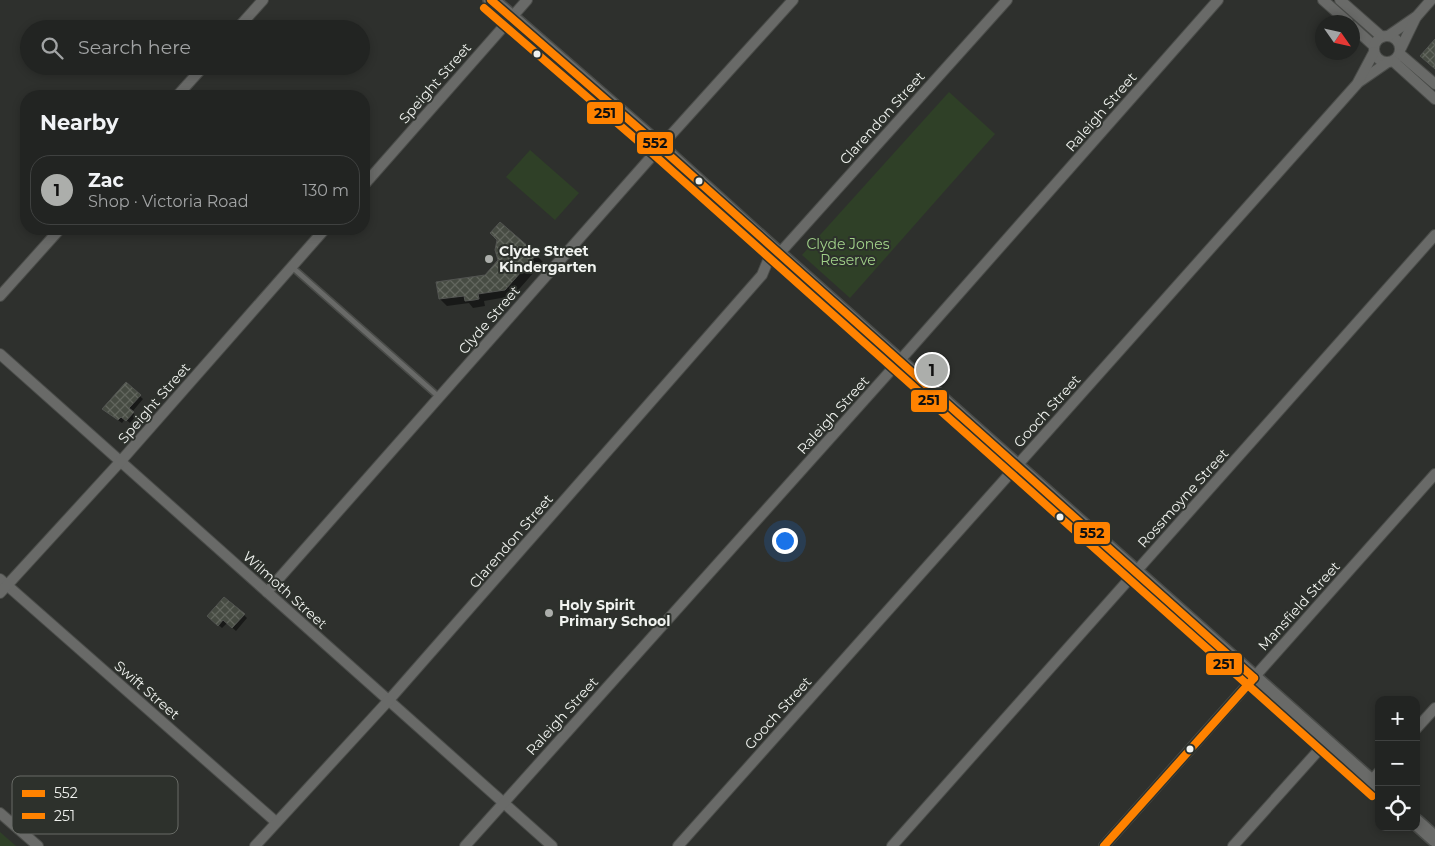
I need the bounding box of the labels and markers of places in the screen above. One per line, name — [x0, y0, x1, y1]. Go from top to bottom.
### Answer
unlabelled marker — [532, 49, 542, 59]
unlabelled marker — [694, 176, 704, 186]
place label: Clyde Street Kindergarten — [499, 242, 597, 276]
marker: Clyde Street Kindergarten — [483, 253, 495, 265]
pin: 1 — [916, 351, 948, 389]
unlabelled marker — [1055, 512, 1065, 522]
place label: Holy Spirit Primary School — [559, 596, 670, 630]
marker: Holy Spirit Primary School — [543, 607, 555, 619]
unlabelled marker — [1185, 744, 1195, 754]

